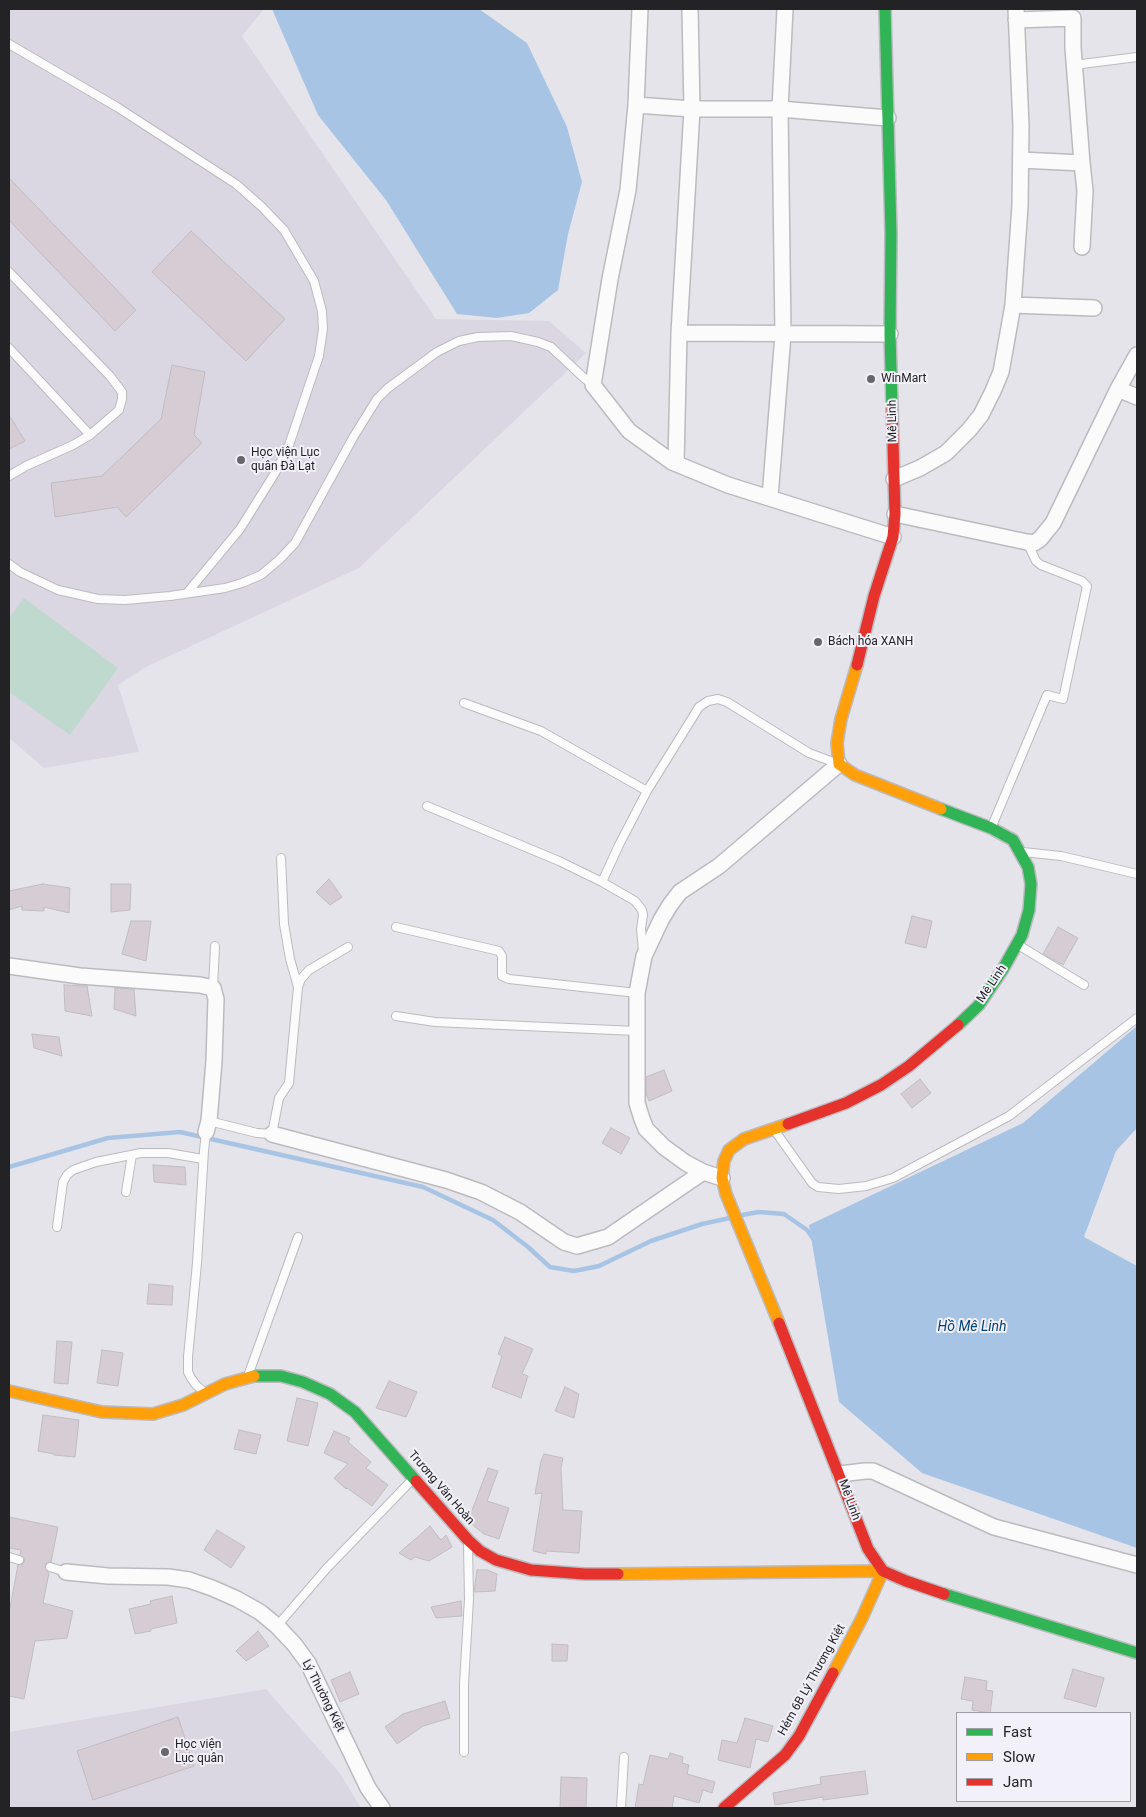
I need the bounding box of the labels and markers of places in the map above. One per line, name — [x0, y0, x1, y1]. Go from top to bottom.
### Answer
place label: WinMart — [881, 372, 926, 386]
marker: WinMart — [865, 373, 877, 385]
place label: Học viện Lục quân Đà Lạt — [251, 446, 319, 474]
marker: Học viện Lục quân Đà Lạt — [235, 454, 247, 466]
place label: Bách hóa XANH — [828, 635, 913, 649]
marker: Bách hóa XANH — [812, 636, 824, 648]
place label: Học viện Lục quân — [175, 1738, 224, 1766]
marker: Học viện Lục quân — [159, 1746, 171, 1758]

